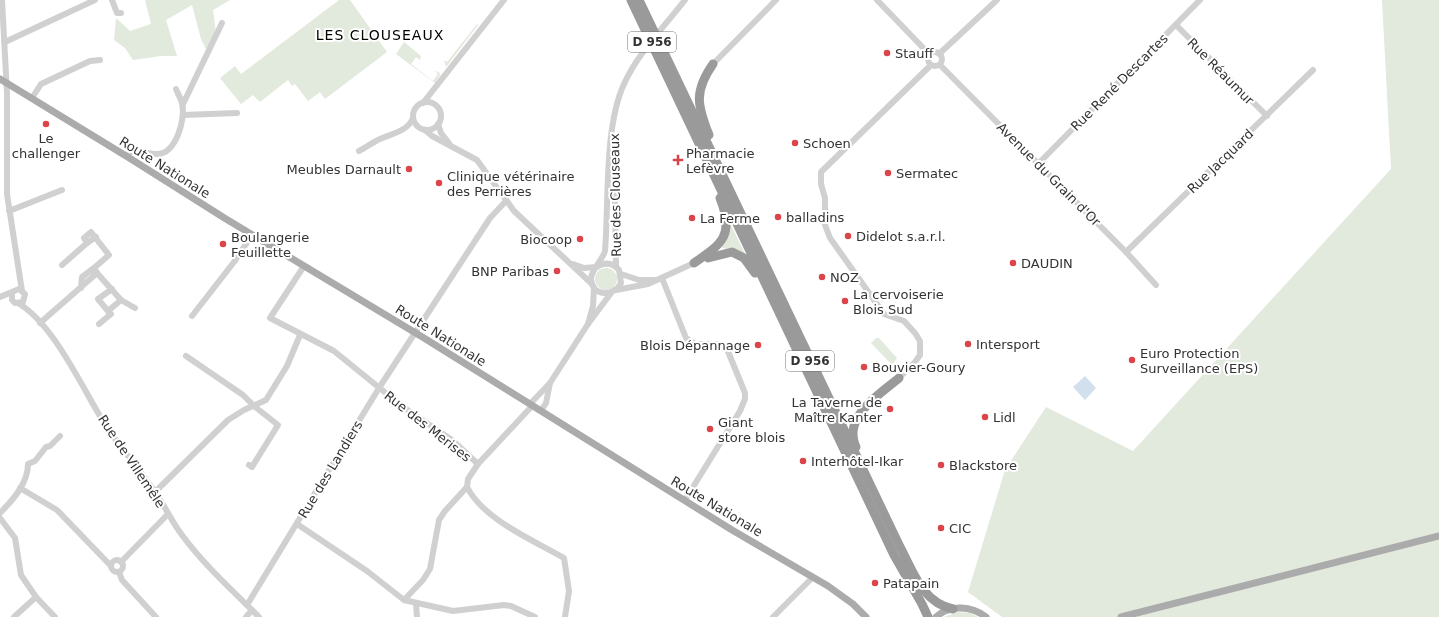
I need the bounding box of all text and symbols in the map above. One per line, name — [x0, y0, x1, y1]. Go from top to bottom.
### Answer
district label: LES CLOUSEAUX — [316, 27, 444, 43]
street label: Rue René Descartes — [1068, 31, 1171, 134]
road number: D 956 — [628, 32, 676, 52]
street label: Rue Réaumur — [1184, 35, 1257, 108]
place label: Stauff — [895, 46, 935, 61]
marker: Stauff — [882, 48, 892, 58]
marker: Le challenger — [41, 119, 51, 129]
street label: Avenue du Grain d'Or — [994, 120, 1104, 230]
street label: Rue Jacquard — [1184, 126, 1256, 196]
place label: Le challenger — [12, 131, 81, 161]
street label: Route Nationale — [117, 133, 213, 201]
street label: Rue des Clouseaux — [607, 133, 624, 257]
place label: Schoen — [803, 136, 851, 151]
marker: Schoen — [790, 138, 800, 148]
place label: Pharmacie Lefèvre — [686, 146, 755, 176]
marker: Pharmacie Lefèvre — [673, 155, 683, 165]
place label: Meubles Darnault — [287, 162, 401, 177]
marker: Meubles Darnault — [404, 164, 414, 174]
place label: Sermatec — [896, 166, 958, 181]
marker: Sermatec — [883, 168, 893, 178]
place label: Clinique vétérinaire des Perrières — [447, 169, 574, 199]
marker: Clinique vétérinaire des Perrières — [434, 178, 444, 188]
place label: balladins — [786, 210, 845, 225]
place label: La Ferme — [700, 211, 760, 226]
marker: balladins — [773, 212, 783, 222]
marker: La Ferme — [687, 213, 697, 223]
place label: Didelot s.a.r.l. — [856, 229, 946, 244]
place label: Boulangerie Feuillette — [231, 230, 309, 260]
marker: Didelot s.a.r.l. — [843, 231, 853, 241]
place label: Biocoop — [520, 232, 572, 247]
marker: Biocoop — [575, 234, 585, 244]
marker: Boulangerie Feuillette — [218, 239, 228, 249]
place label: DAUDIN — [1021, 256, 1073, 271]
marker: DAUDIN — [1008, 258, 1018, 268]
place label: BNP Paribas — [471, 264, 549, 279]
marker: BNP Paribas — [552, 266, 562, 276]
place label: NOZ — [830, 270, 859, 285]
marker: NOZ — [817, 272, 827, 282]
place label: La cervoiserie Blois Sud — [853, 287, 944, 317]
marker: La cervoiserie Blois Sud — [840, 296, 850, 306]
street label: Route Nationale — [393, 301, 489, 369]
place label: Intersport — [976, 337, 1040, 352]
place label: Blois Dépannage — [640, 338, 750, 353]
marker: Intersport — [963, 339, 973, 349]
marker: Blois Dépannage — [753, 340, 763, 350]
place label: Euro Protection Surveillance (EPS) — [1140, 346, 1258, 376]
road number: D 956 — [786, 351, 834, 371]
marker: Euro Protection Surveillance (EPS) — [1127, 355, 1137, 365]
place label: Bouvier-Goury — [872, 360, 966, 375]
marker: Bouvier-Goury — [859, 362, 869, 372]
street label: Rue des Merises — [381, 388, 474, 465]
place label: La Taverne de Maître Kanter — [791, 395, 883, 425]
marker: La Taverne de Maître Kanter — [885, 404, 895, 414]
place label: Lidl — [993, 410, 1016, 425]
street label: Rue de Villemêle — [95, 412, 168, 511]
marker: Lidl — [980, 412, 990, 422]
place label: Giant store blois — [718, 415, 785, 445]
street label: Rue des Landiers — [295, 417, 366, 521]
marker: Giant store blois — [705, 424, 715, 434]
place label: Interhôtel-Ikar — [811, 454, 904, 469]
marker: Interhôtel-Ikar — [798, 456, 808, 466]
place label: Blackstore — [949, 458, 1017, 473]
marker: Blackstore — [936, 460, 946, 470]
street label: Route Nationale — [668, 473, 765, 540]
place label: CIC — [949, 521, 971, 536]
marker: CIC — [936, 523, 946, 533]
place label: Patapain — [883, 576, 939, 591]
marker: Patapain — [870, 578, 880, 588]

